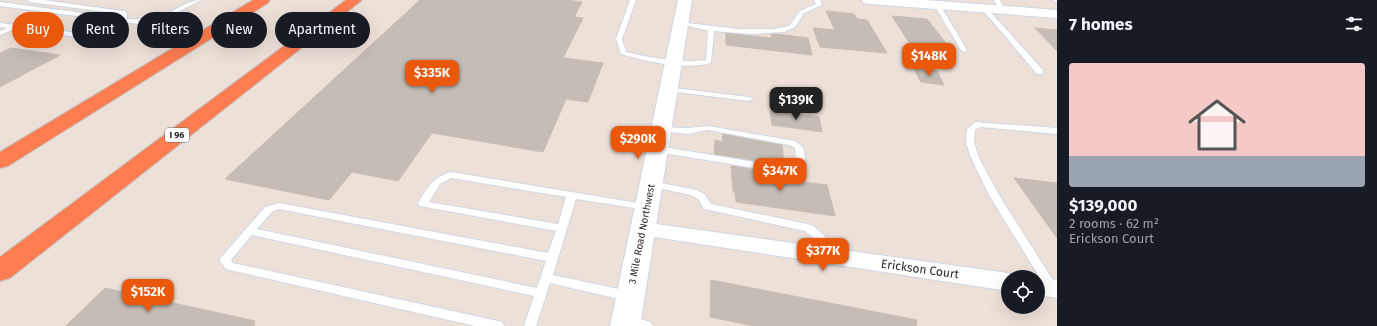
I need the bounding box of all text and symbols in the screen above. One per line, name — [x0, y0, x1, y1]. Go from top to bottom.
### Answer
chip: Buy — [12, 12, 64, 48]
chip: Rent — [72, 12, 129, 48]
chip: Filters — [137, 12, 203, 48]
chip: New — [211, 12, 267, 48]
chip: Apartment — [275, 12, 370, 48]
icon: filters — [1343, 13, 1365, 35]
text: 7 homes — [1069, 14, 1133, 35]
pin: $148K — [901, 43, 957, 77]
text: $148K — [911, 48, 947, 63]
pin: $335K — [404, 60, 460, 94]
text: $335K — [414, 65, 450, 80]
pin: $139K — [768, 87, 824, 121]
icon: home — [1181, 89, 1253, 161]
text: $139K — [779, 92, 813, 107]
pin: $290K — [610, 126, 666, 160]
road number: I 96 — [165, 128, 189, 142]
text: $290K — [620, 131, 656, 146]
pin: $347K — [752, 158, 808, 192]
text: $347K — [762, 163, 798, 178]
street label: 3 Mile Road Northwest — [626, 182, 658, 285]
text: $139,000 — [1069, 195, 1137, 216]
text: 2 rooms · 62 m² — [1069, 216, 1159, 231]
text: Erickson Court — [1069, 231, 1154, 246]
pin: $377K — [795, 238, 851, 272]
text: $377K — [806, 243, 840, 258]
street label: Erickson Court — [880, 257, 960, 281]
map controls — [1001, 270, 1045, 314]
button: locate — [1001, 270, 1045, 314]
pin: $152K — [120, 279, 176, 313]
text: $152K — [131, 284, 165, 299]

